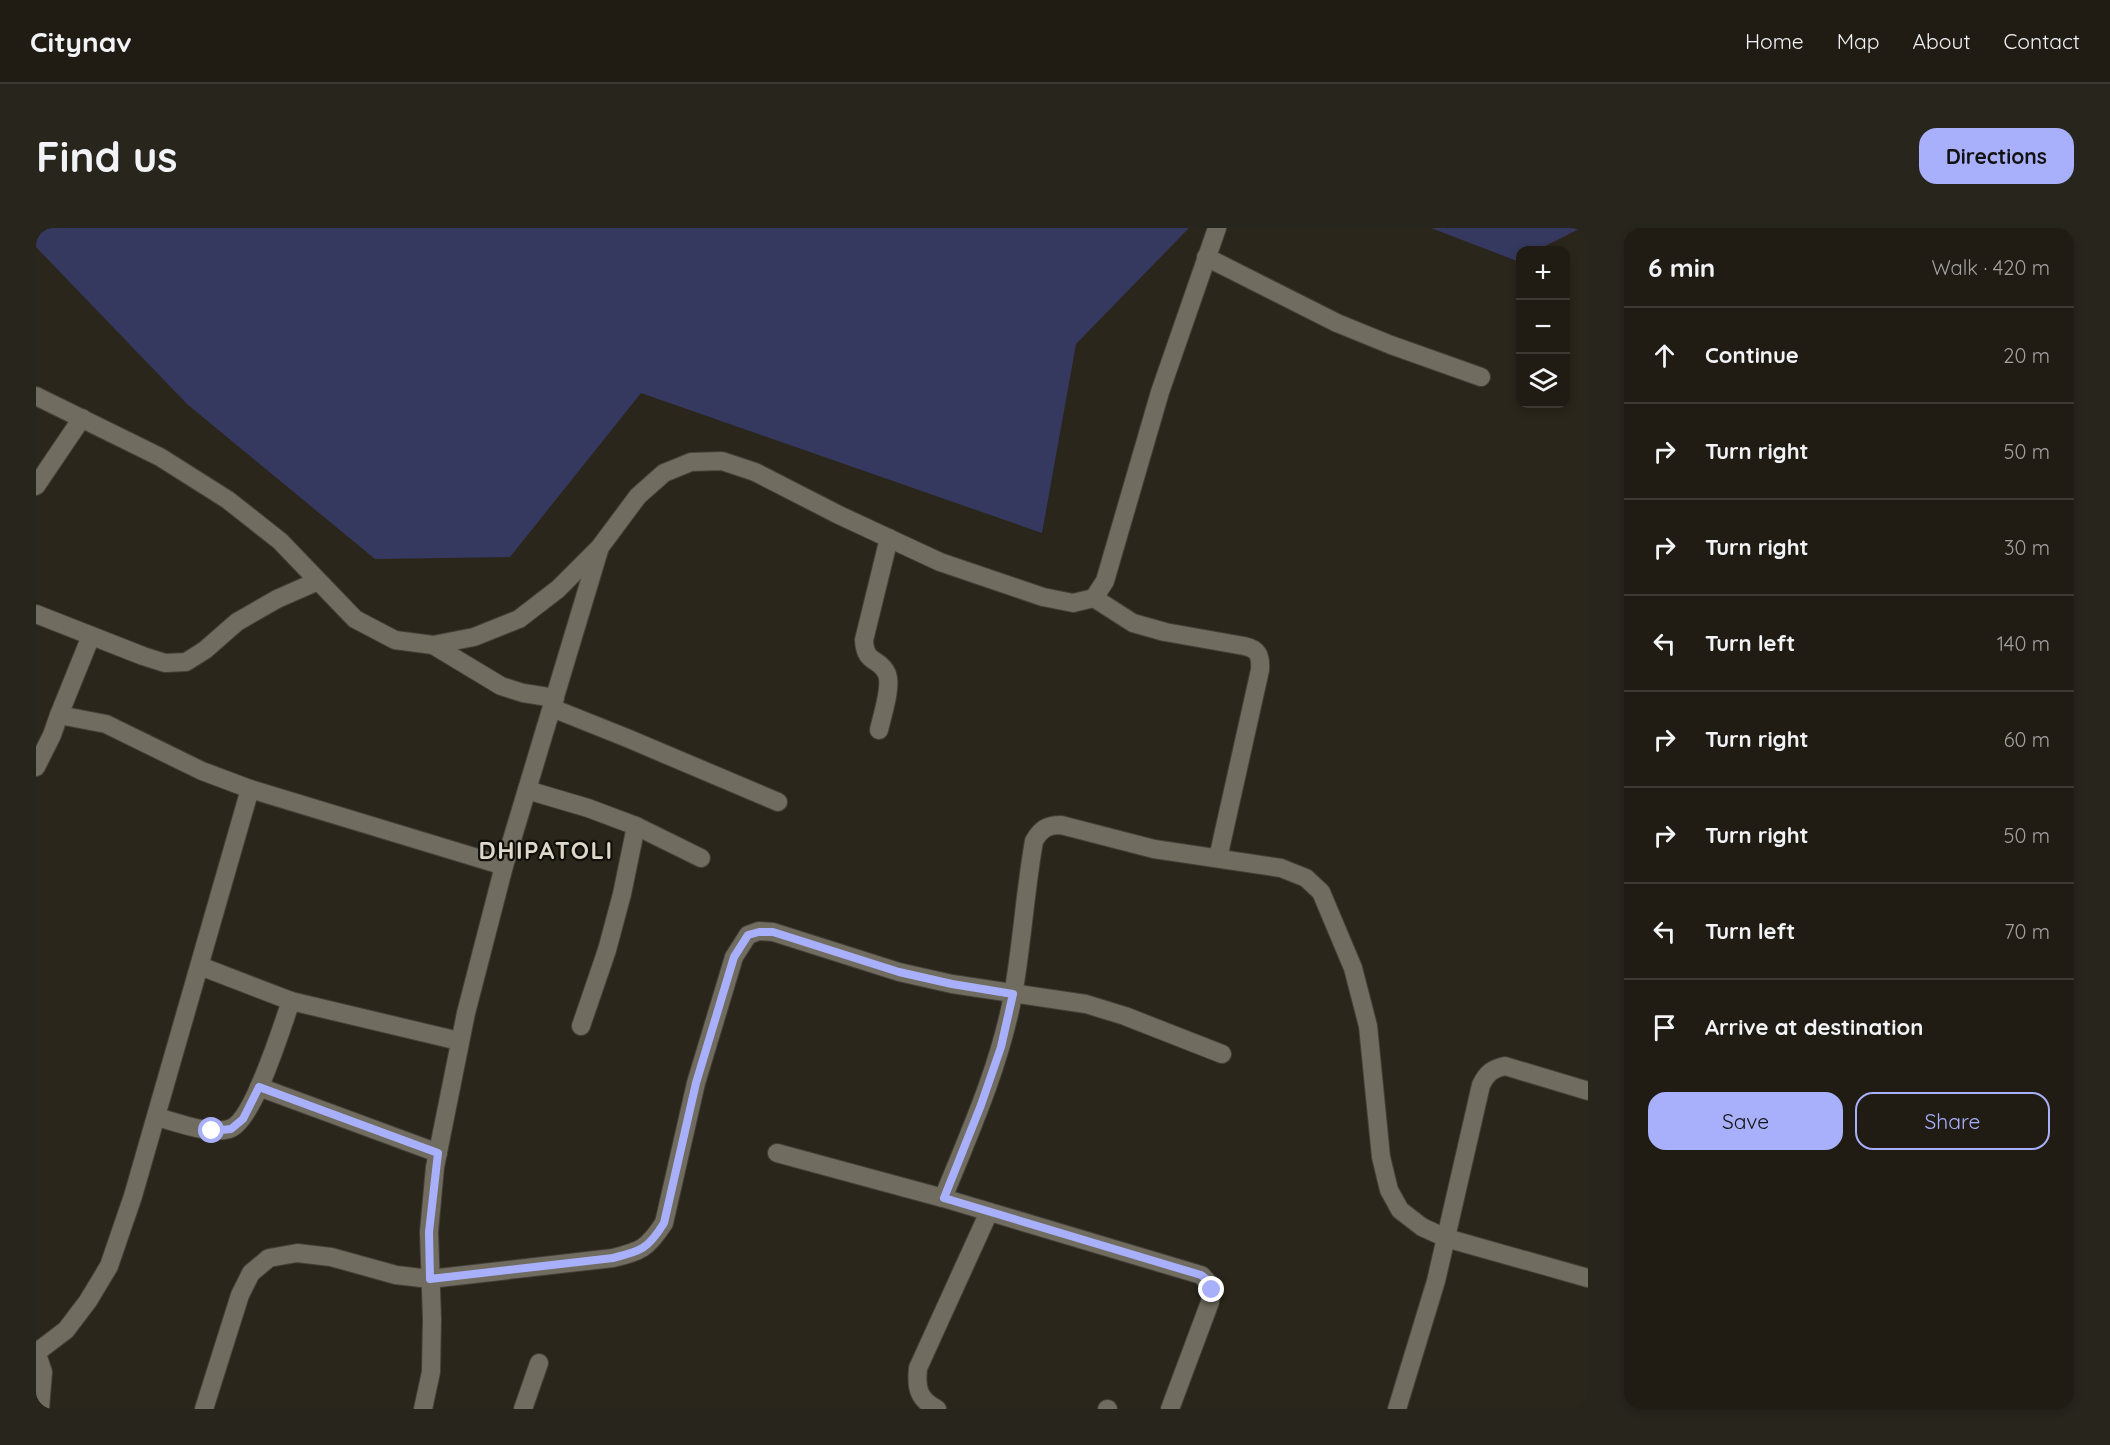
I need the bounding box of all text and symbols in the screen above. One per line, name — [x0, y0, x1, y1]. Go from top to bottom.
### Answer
text: Citynav — [30, 24, 132, 59]
text: Home — [1745, 28, 1804, 54]
text: Map — [1837, 28, 1880, 54]
text: About — [1913, 28, 1971, 54]
text: Contact — [2004, 28, 2080, 54]
button: Directions — [1919, 128, 2074, 184]
text: Find us — [36, 130, 178, 183]
map controls — [1516, 246, 1570, 408]
button: + — [1516, 246, 1570, 300]
text: 6 min — [1648, 251, 1715, 284]
text: Walk · 420 m — [1931, 255, 2050, 280]
button: − — [1516, 300, 1570, 354]
icon: ahead — [1648, 339, 1681, 372]
text: Continue — [1705, 341, 1799, 369]
text: 20 m — [2003, 343, 2050, 368]
button: layers — [1516, 354, 1570, 408]
icon: right — [1648, 435, 1681, 468]
text: Turn right — [1705, 437, 1809, 465]
text: 50 m — [2004, 439, 2050, 464]
icon: right — [1648, 531, 1681, 564]
text: Turn right — [1705, 533, 1809, 561]
text: 30 m — [2004, 535, 2050, 560]
icon: left — [1648, 627, 1681, 660]
text: Turn left — [1705, 629, 1795, 657]
text: 140 m — [1997, 631, 2050, 656]
icon: right — [1648, 723, 1681, 756]
text: Turn right — [1705, 725, 1809, 753]
text: 60 m — [2004, 727, 2050, 752]
icon: right — [1648, 819, 1681, 852]
text: Turn right — [1705, 821, 1809, 849]
text: 50 m — [2004, 823, 2050, 848]
district label: DHIPATOLI — [478, 835, 614, 865]
icon: left — [1648, 915, 1681, 948]
text: Turn left — [1705, 917, 1795, 945]
text: 70 m — [2004, 919, 2050, 944]
icon: arrive — [1648, 1011, 1681, 1044]
text: Arrive at destination — [1705, 1013, 1923, 1041]
button: Save — [1648, 1092, 1843, 1150]
button: Share — [1855, 1092, 2050, 1150]
route start — [198, 1117, 224, 1143]
route end — [1198, 1276, 1224, 1302]

